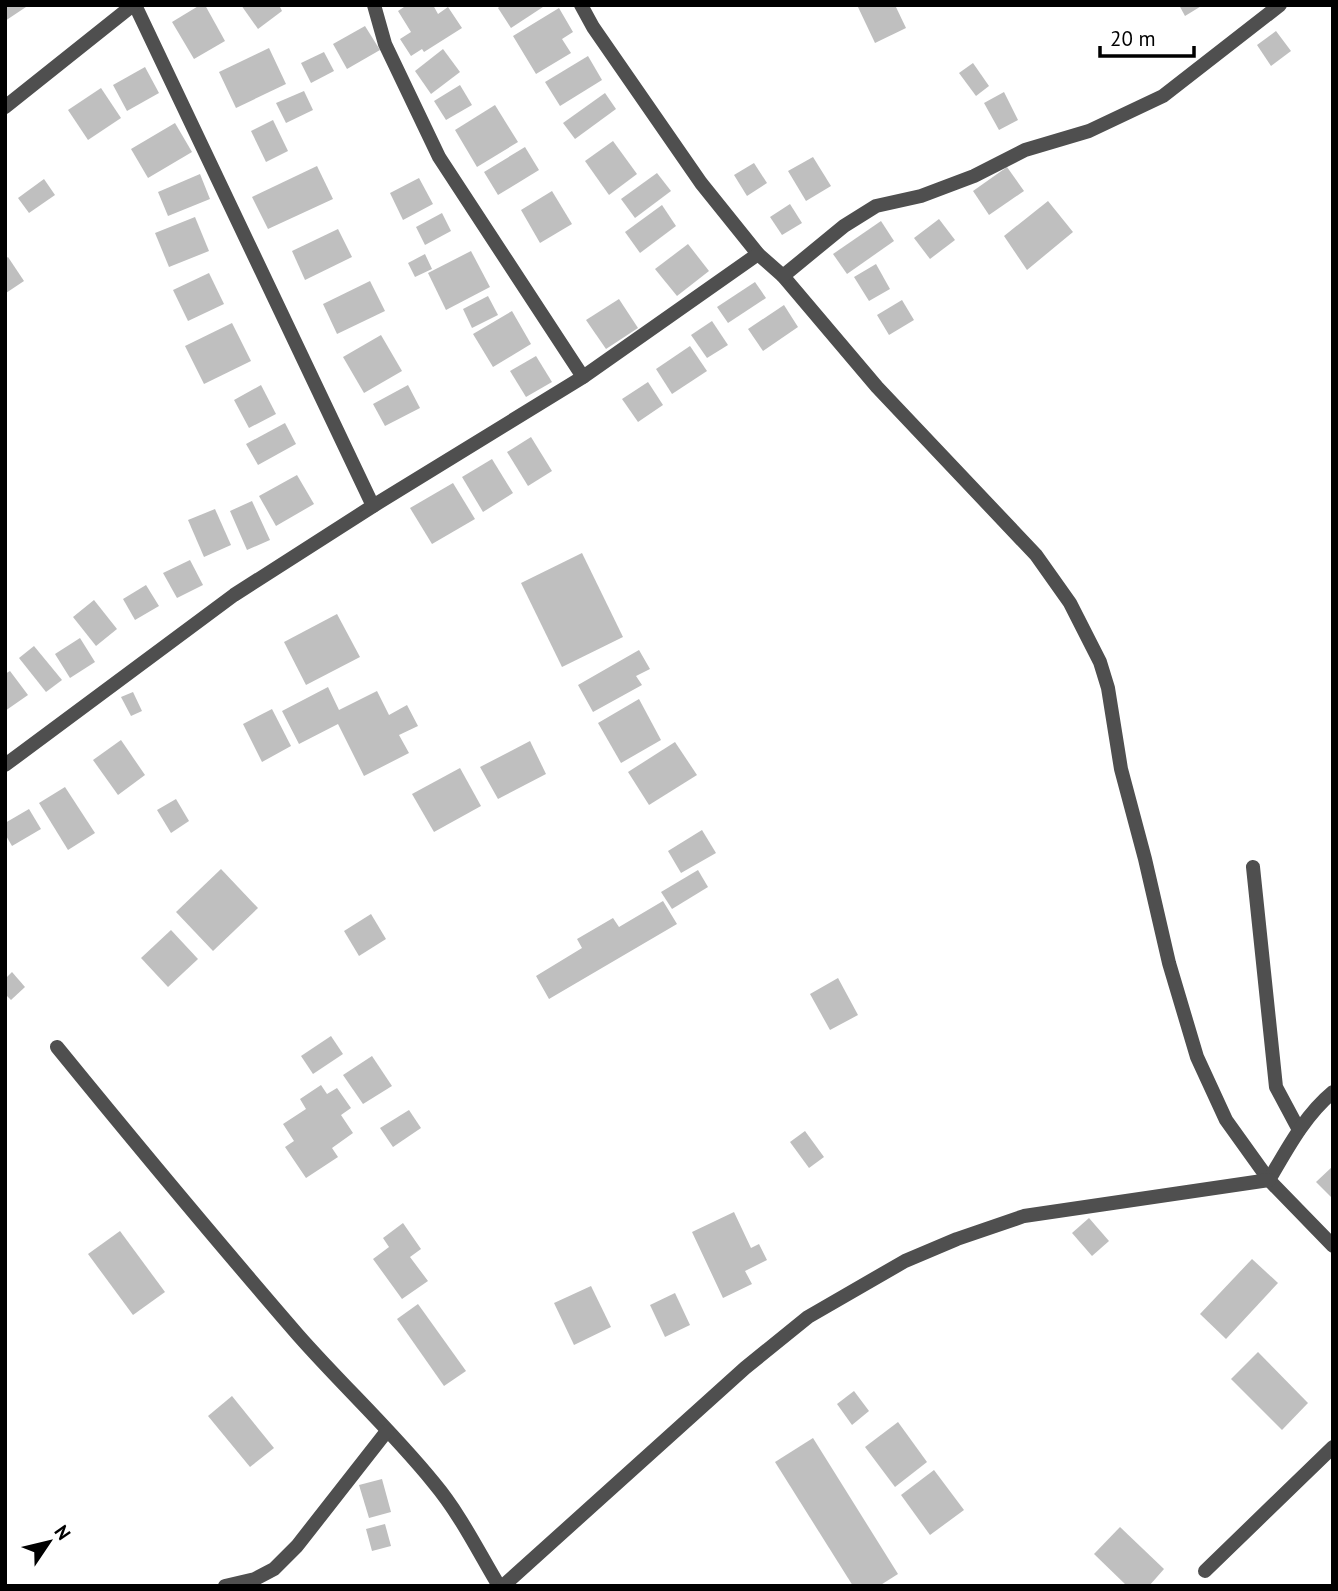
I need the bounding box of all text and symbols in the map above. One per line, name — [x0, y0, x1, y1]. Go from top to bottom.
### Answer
scale bar — [1100, 14, 1194, 58]
text: 20 m — [1110, 25, 1156, 52]
north arrow — [14, 1507, 84, 1577]
text: N — [50, 1520, 76, 1544]

